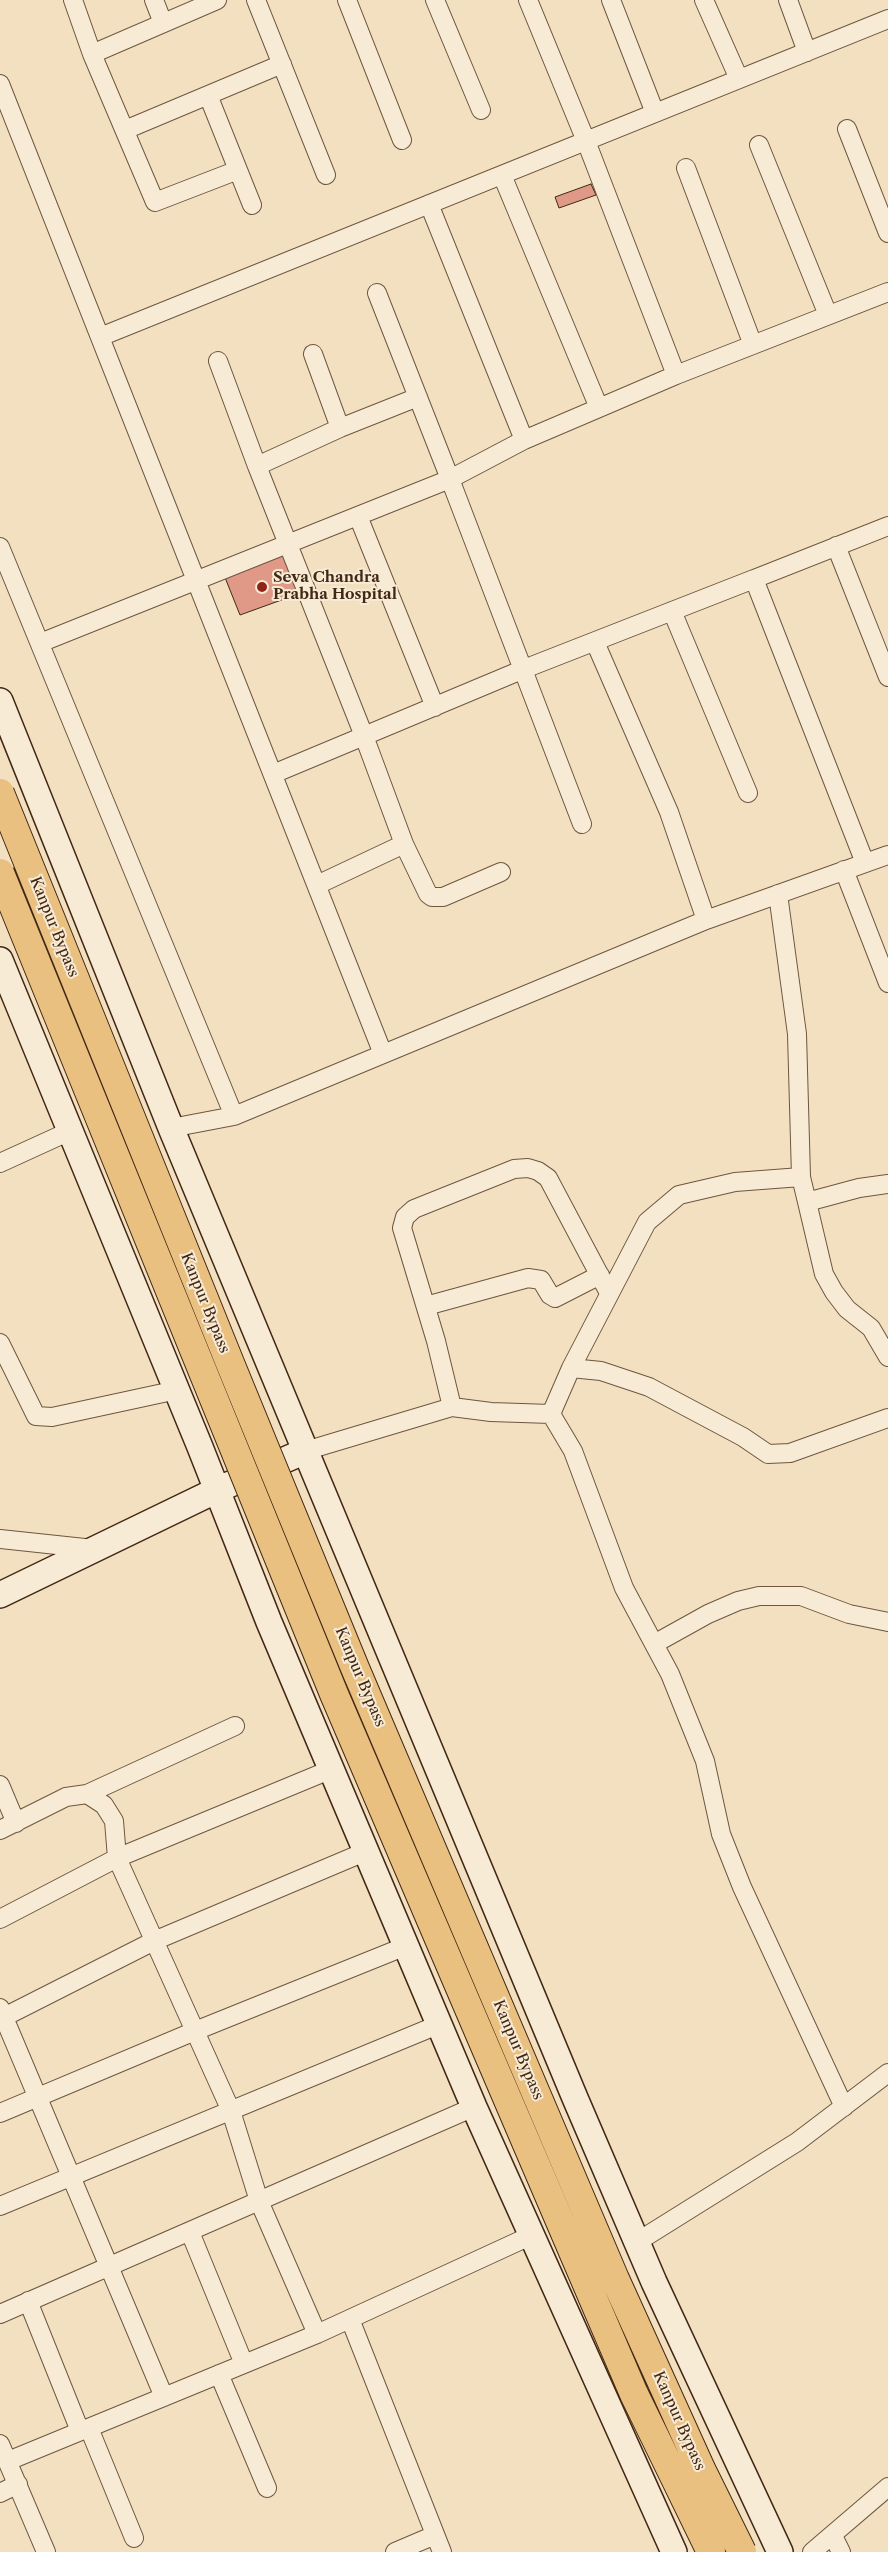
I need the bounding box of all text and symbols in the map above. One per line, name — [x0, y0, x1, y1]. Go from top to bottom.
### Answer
place label: Seva Chandra Prabha Hospital — [273, 569, 397, 604]
marker: Seva Chandra Prabha Hospital — [255, 580, 269, 594]
street label: Kanpur Bypass — [26, 874, 82, 980]
street label: Kanpur Bypass — [177, 1250, 233, 1356]
street label: Kanpur Bypass — [331, 1624, 389, 1730]
street label: Kanpur Bypass — [489, 1997, 547, 2103]
street label: Kanpur Bypass — [649, 2369, 709, 2473]

